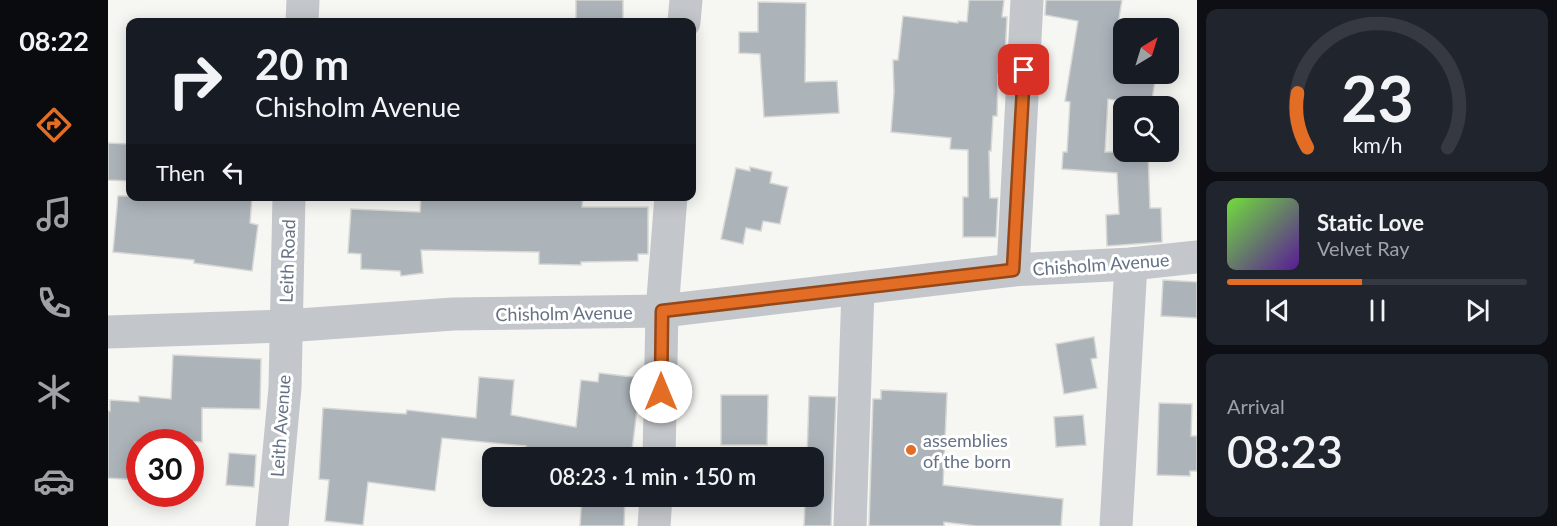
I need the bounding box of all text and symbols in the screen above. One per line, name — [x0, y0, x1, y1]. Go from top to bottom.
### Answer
north arrow — [1113, 18, 1179, 84]
map controls — [1113, 18, 1179, 162]
text: 08:22 — [19, 24, 89, 57]
text: 20 m — [255, 39, 349, 89]
icon: right — [156, 42, 234, 120]
pin — [998, 44, 1049, 95]
icon: arrive — [1007, 53, 1040, 86]
text: 23 — [1341, 60, 1413, 135]
text: Chisholm Avenue — [255, 90, 461, 123]
button: search — [1113, 96, 1179, 162]
icon: directions — [33, 104, 75, 146]
text: km/h — [1352, 132, 1402, 158]
icon: left — [217, 156, 250, 189]
text: Then — [156, 159, 205, 186]
icon: music — [33, 193, 75, 235]
text: Static Love — [1317, 209, 1424, 236]
street label: Leith Road — [275, 219, 299, 303]
text: Velvet Ray — [1317, 236, 1410, 260]
street label: Chisholm Avenue — [1032, 248, 1170, 280]
icon: phone — [33, 282, 75, 324]
icon: previous — [1261, 294, 1294, 327]
icon: pause — [1361, 294, 1394, 327]
icon: next — [1461, 294, 1494, 327]
street label: Chisholm Avenue — [495, 301, 633, 325]
position arrow — [629, 360, 693, 424]
icon: climate — [33, 371, 75, 413]
street label: Leith Avenue — [265, 374, 295, 478]
text: Arrival — [1227, 394, 1285, 418]
text: 08:23 — [1227, 424, 1343, 478]
speed limit sign: 30 — [126, 429, 204, 507]
place label: assemblies of the born — [923, 429, 1011, 472]
marker: assemblies of the born — [904, 443, 918, 457]
icon: car — [33, 460, 75, 502]
text: 08:23 · 1 min · 150 m — [550, 463, 756, 490]

